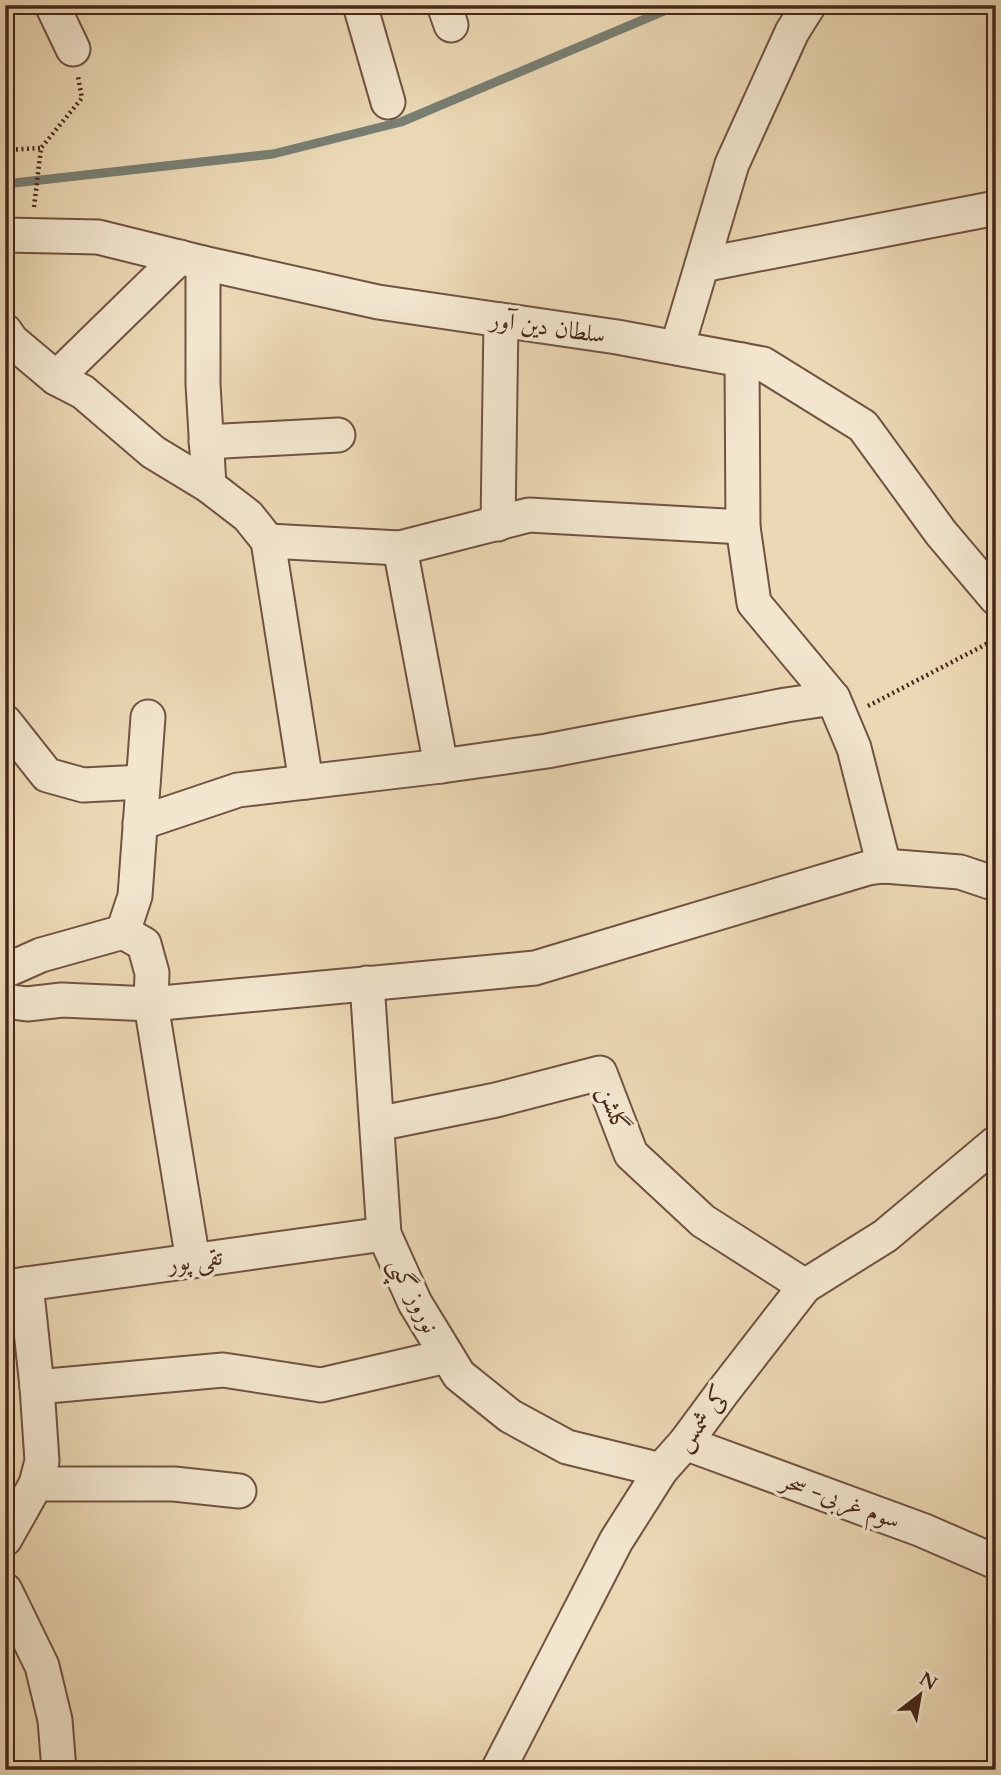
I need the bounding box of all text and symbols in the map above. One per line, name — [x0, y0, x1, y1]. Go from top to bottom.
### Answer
street label: سلطان دین آور — [486, 303, 608, 352]
street label: گلشن — [590, 1081, 637, 1137]
street label: تقی پور — [164, 1240, 225, 1281]
street label: نوروز گپی — [375, 1252, 447, 1342]
street label: کی شمس — [667, 1381, 738, 1458]
street label: سوم غربی- سحر — [773, 1463, 905, 1541]
north arrow — [886, 1660, 956, 1730]
text: N — [914, 1666, 942, 1697]

